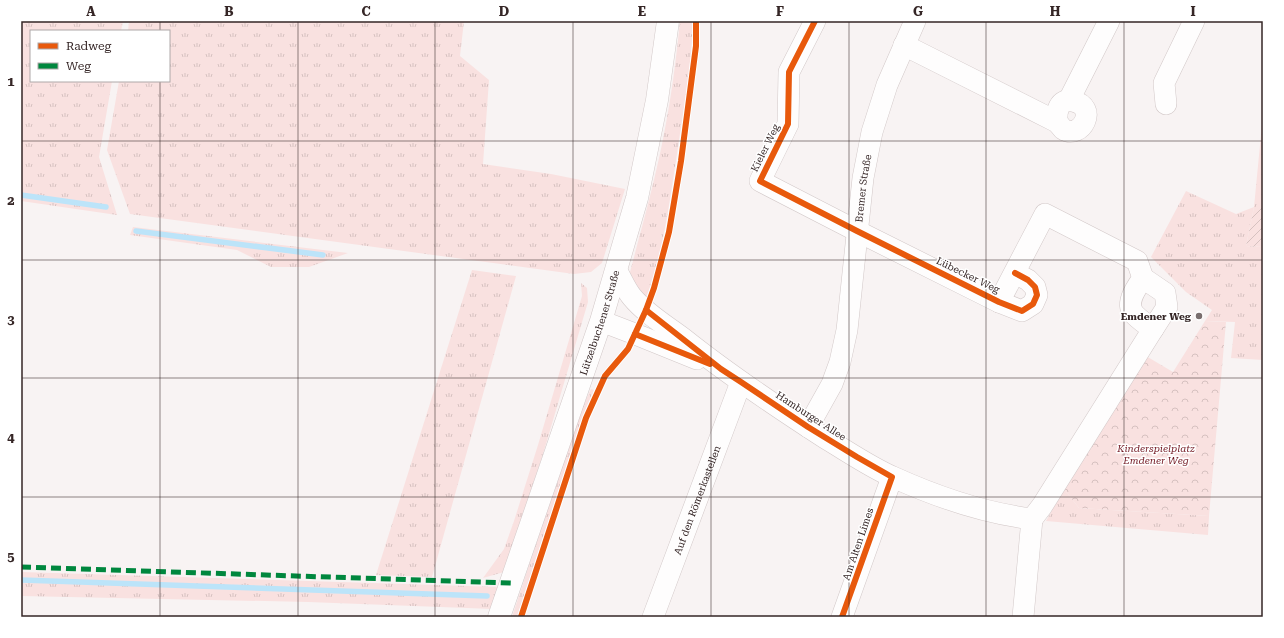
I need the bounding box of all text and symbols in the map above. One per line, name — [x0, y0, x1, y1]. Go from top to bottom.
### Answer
text: A — [86, 4, 96, 19]
text: B — [224, 4, 234, 19]
text: C — [361, 4, 371, 19]
text: D — [499, 4, 509, 19]
text: E — [638, 4, 646, 19]
text: F — [776, 4, 784, 19]
text: G — [913, 4, 923, 19]
text: H — [1050, 4, 1061, 19]
text: I — [1190, 4, 1196, 19]
legend — [30, 30, 170, 82]
text: Radweg — [66, 39, 112, 53]
text: Weg — [66, 59, 91, 73]
text: 1 — [7, 74, 15, 89]
street label: Kieler Weg — [749, 122, 781, 174]
street label: Bremer Straße — [853, 153, 873, 223]
text: 2 — [7, 193, 15, 208]
street label: Lübecker Weg — [935, 255, 1002, 295]
street label: Lützelbuchener Straße — [577, 268, 621, 377]
place label: Emdener Weg — [1121, 311, 1192, 322]
marker: Emdener Weg — [1194, 311, 1204, 321]
text: 3 — [7, 312, 15, 327]
street label: Hamburger Allee — [774, 389, 848, 443]
text: 4 — [7, 430, 15, 445]
street label: Auf den Römerkastellen — [671, 443, 722, 556]
park label: Kinderspielplatz Emdener Weg — [1116, 443, 1195, 466]
street label: Am Alten Limes — [840, 506, 876, 582]
text: 5 — [7, 549, 15, 564]

